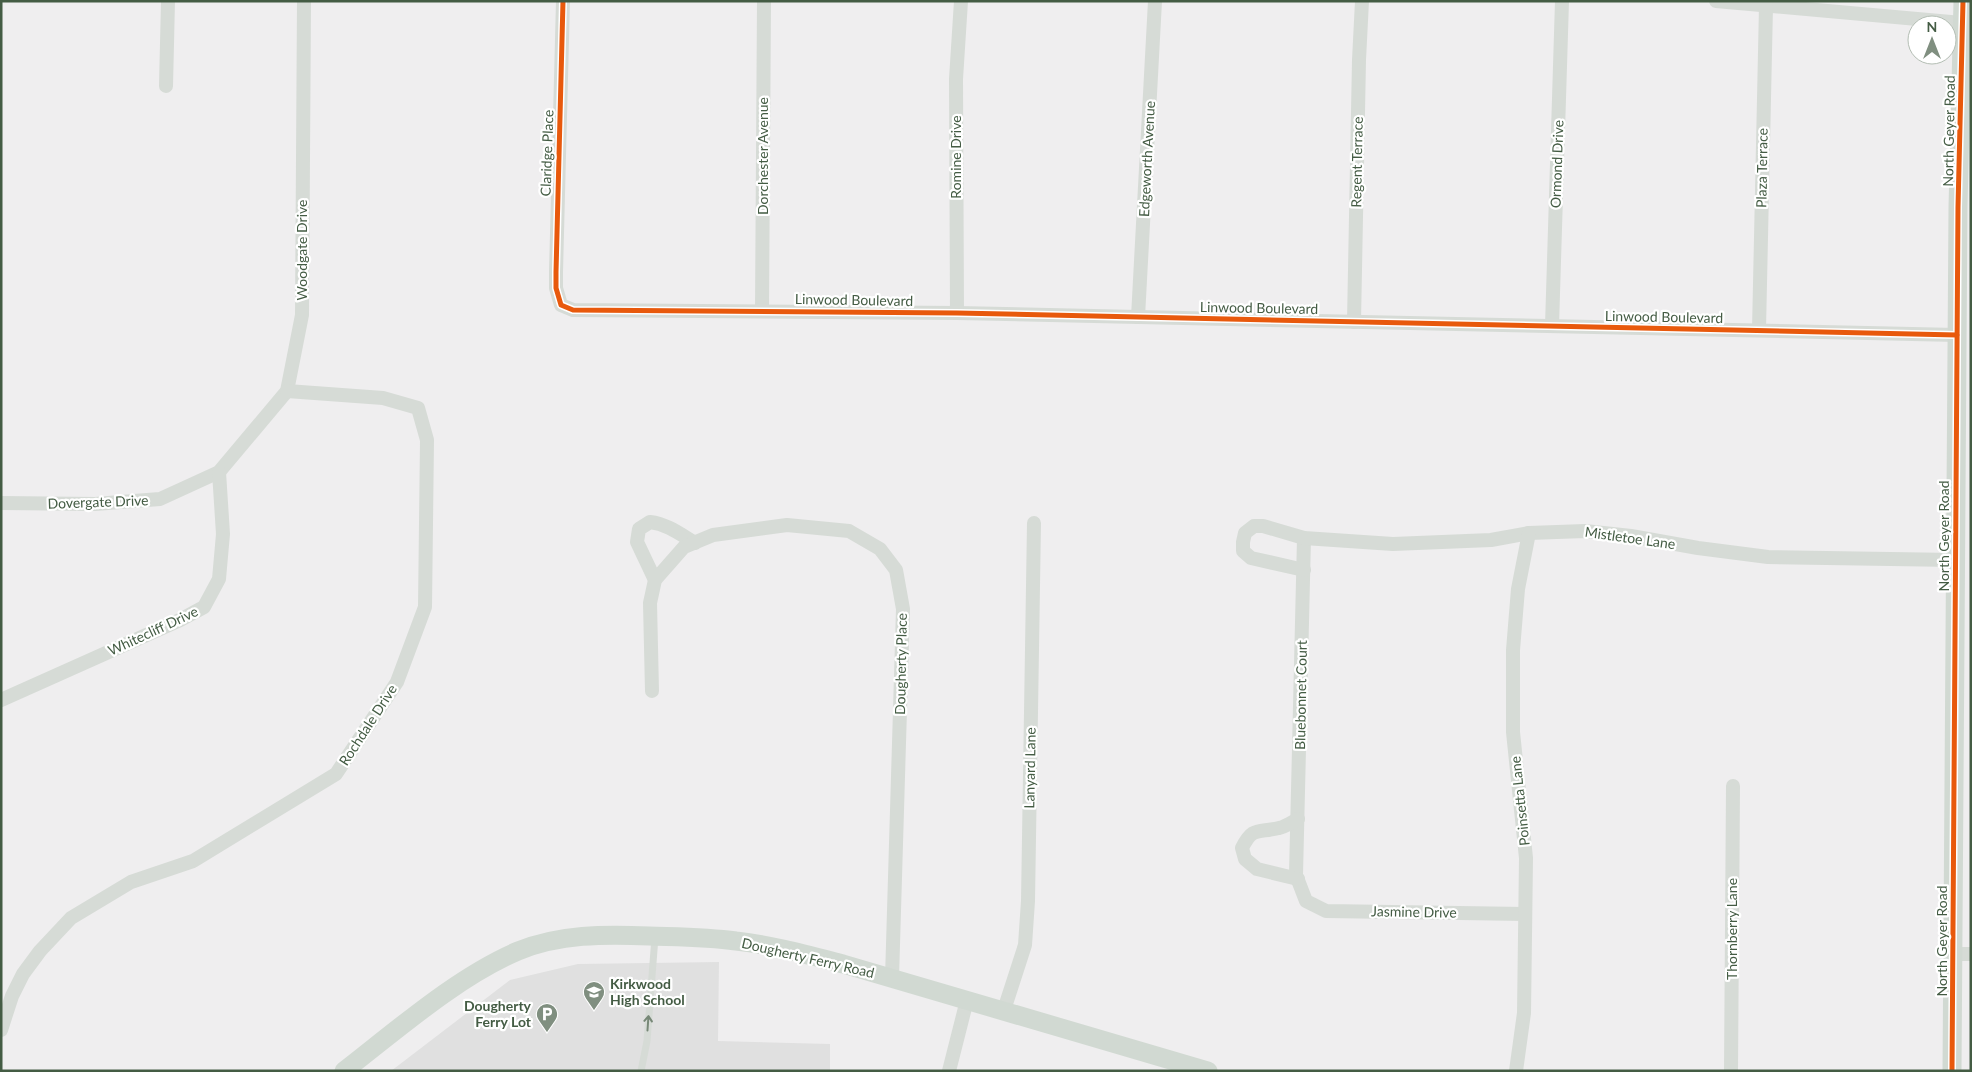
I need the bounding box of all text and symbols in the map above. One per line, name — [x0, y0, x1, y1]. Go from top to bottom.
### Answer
north arrow — [1907, 15, 1957, 65]
text: N — [1927, 18, 1937, 35]
street label: North Geyer Road — [1939, 75, 1958, 187]
street label: Dorchester Avenue — [754, 97, 771, 215]
street label: Edgeworth Avenue — [1135, 100, 1158, 218]
street label: Claridge Place — [536, 109, 557, 197]
street label: Romine Drive — [947, 115, 964, 199]
street label: Regent Terrace — [1347, 116, 1366, 208]
street label: Ormond Drive — [1546, 120, 1567, 208]
street label: Plaza Terrace — [1752, 128, 1771, 208]
street label: Woodgate Drive — [293, 200, 310, 300]
street label: Linwood Boulevard — [795, 290, 913, 309]
street label: Linwood Boulevard — [1200, 298, 1318, 317]
street label: Linwood Boulevard — [1605, 307, 1723, 326]
street label: North Geyer Road — [1935, 480, 1952, 592]
street label: Dovergate Drive — [47, 491, 149, 512]
street label: Mistletoe Lane — [1584, 523, 1676, 552]
street label: Whitecliff Drive — [105, 602, 200, 659]
street label: Dougherty Place — [891, 613, 910, 715]
street label: Bluebonnet Court — [1291, 640, 1310, 750]
street label: Rochdale Drive — [335, 681, 400, 768]
street label: Lanyard Lane — [1020, 727, 1039, 809]
street label: Poinsetta Lane — [1506, 755, 1533, 847]
street label: Thornberry Lane — [1723, 878, 1740, 980]
street label: North Geyer Road — [1933, 885, 1950, 997]
street label: Jasmine Drive — [1371, 902, 1457, 921]
street label: Dougherty Ferry Road — [740, 934, 876, 981]
place label: Kirkwood High School — [610, 975, 685, 1008]
school or university icon: Kirkwood High School — [582, 980, 606, 1011]
place label: Dougherty Ferry Lot — [464, 997, 532, 1030]
parking icon: Dougherty Ferry Lot — [535, 1002, 559, 1033]
one-way arrow — [643, 1015, 653, 1031]

